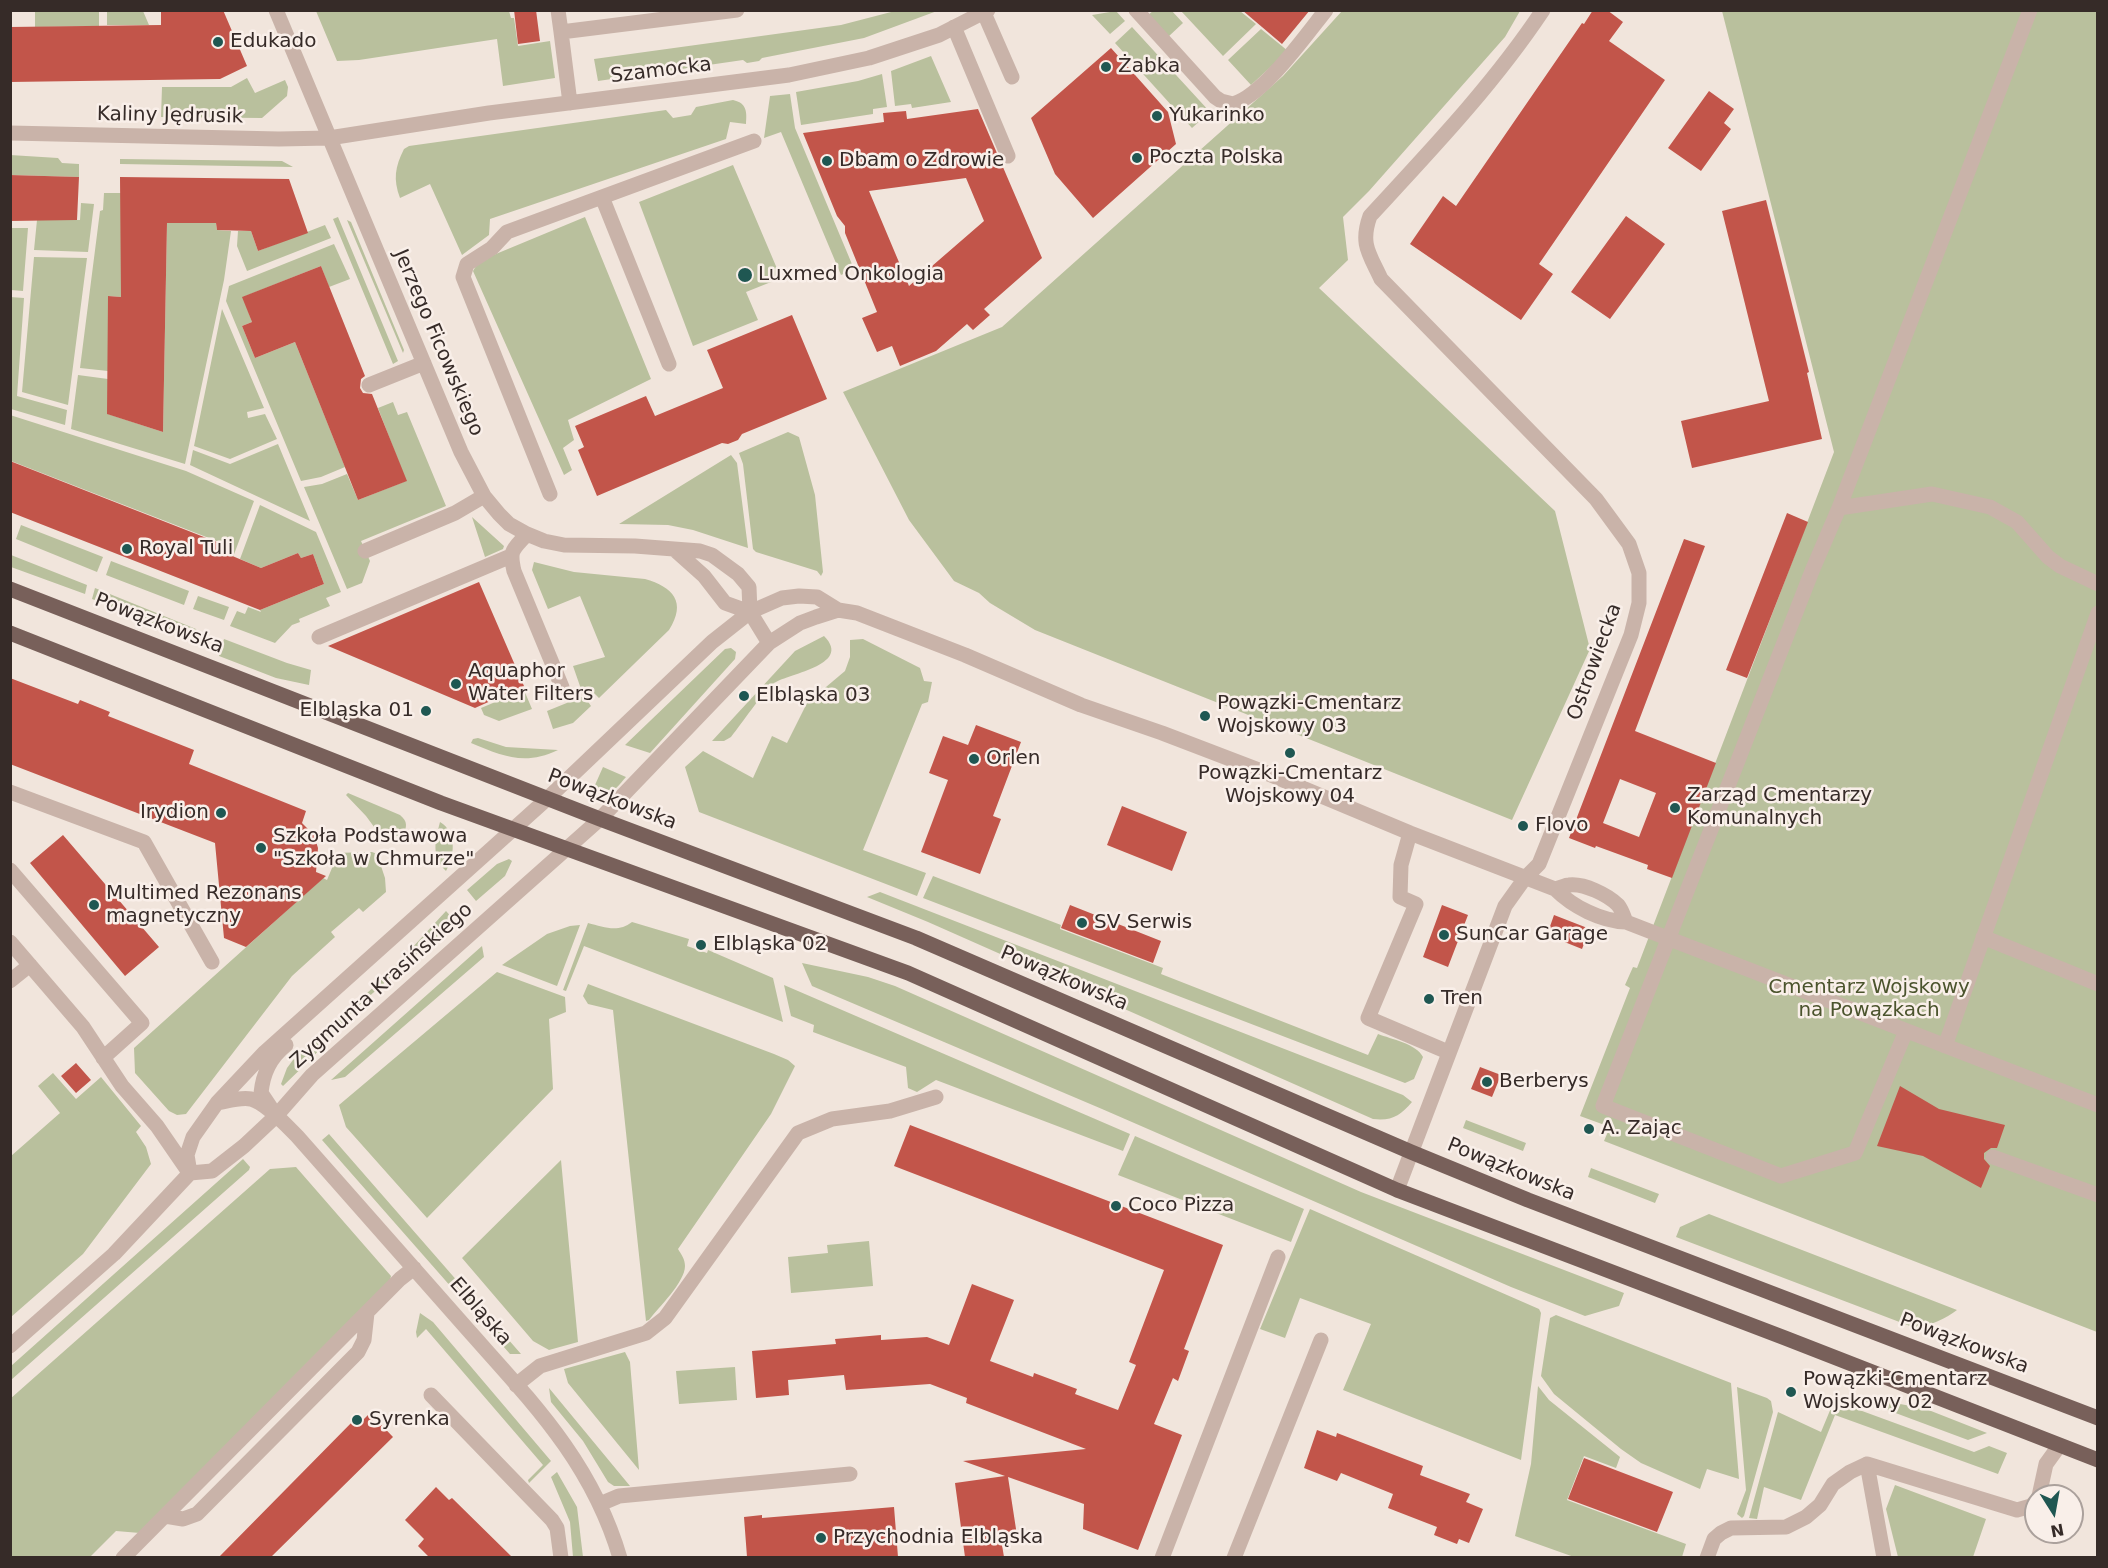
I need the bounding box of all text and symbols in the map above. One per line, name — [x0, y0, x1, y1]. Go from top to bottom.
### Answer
place label: Edukado — [230, 30, 316, 54]
marker: Edukado — [211, 35, 225, 49]
street label: Szamocka — [609, 53, 713, 89]
place label: Żabka — [1118, 55, 1180, 79]
marker: Żabka — [1099, 60, 1113, 74]
street label: Kaliny Jędrusik — [97, 103, 243, 129]
place label: Yukarinko — [1169, 104, 1265, 128]
marker: Yukarinko — [1150, 109, 1164, 123]
place label: Poczta Polska — [1149, 146, 1284, 170]
place label: Dbam o Zdrowie — [839, 149, 1004, 173]
marker: Poczta Polska — [1130, 151, 1144, 165]
marker: Dbam o Zdrowie — [820, 154, 834, 168]
street label: Jerzego Ficowskiego — [388, 246, 488, 440]
place label: Luxmed Onkologia — [758, 263, 944, 287]
marker: Luxmed Onkologia — [736, 266, 754, 284]
place label: Royal Tuli — [139, 537, 233, 561]
marker: Royal Tuli — [120, 542, 134, 556]
street label: Powązkowska — [91, 588, 227, 660]
street label: Ostrowiecka — [1563, 600, 1627, 724]
place label: Aquaphor Water Filters — [468, 660, 593, 707]
marker: Aquaphor Water Filters — [449, 677, 463, 691]
place label: Elbląska 03 — [756, 684, 870, 708]
marker: Elbląska 03 — [737, 689, 751, 703]
place label: Powązki-Cmentarz Wojskowy 03 — [1217, 692, 1401, 739]
place label: Elbląska 01 — [300, 699, 414, 723]
marker: Elbląska 01 — [419, 704, 433, 718]
marker: Powązki-Cmentarz Wojskowy 03 — [1198, 709, 1212, 723]
marker: Powązki-Cmentarz Wojskowy 04 — [1283, 746, 1297, 760]
place label: Orlen — [986, 747, 1041, 771]
marker: Orlen — [967, 752, 981, 766]
place label: Powązki-Cmentarz Wojskowy 04 — [1198, 762, 1382, 809]
street label: Powązkowska — [544, 764, 680, 836]
place label: Zarząd Cmentarzy Komunalnych — [1687, 784, 1872, 831]
place label: Irydion — [140, 801, 209, 825]
marker: Zarząd Cmentarzy Komunalnych — [1668, 801, 1682, 815]
marker: Irydion — [214, 806, 228, 820]
place label: Flovo — [1535, 814, 1588, 838]
marker: Flovo — [1516, 819, 1530, 833]
place label: Szkoła Podstawowa "Szkoła w Chmurze" — [273, 825, 475, 872]
marker: Szkoła Podstawowa "Szkoła w Chmurze" — [254, 841, 268, 855]
place label: Multimed Rezonans magnetyczny — [106, 882, 302, 929]
marker: Multimed Rezonans magnetyczny — [87, 898, 101, 912]
street label: Zygmunta Krasińskiego — [286, 898, 478, 1074]
place label: SV Serwis — [1094, 911, 1192, 935]
marker: SV Serwis — [1075, 916, 1089, 930]
place label: SunCar Garage — [1456, 923, 1608, 947]
marker: SunCar Garage — [1437, 928, 1451, 942]
place label: Elbląska 02 — [713, 933, 827, 957]
marker: Elbląska 02 — [694, 938, 708, 952]
street label: Powązkowska — [997, 941, 1131, 1017]
park label: Cmentarz Wojskowy na Powązkach — [1768, 976, 1970, 1023]
place label: Tren — [1441, 987, 1483, 1011]
marker: Tren — [1422, 992, 1436, 1006]
place label: Berberys — [1499, 1070, 1589, 1094]
marker: Berberys — [1480, 1075, 1494, 1089]
place label: A. Zając — [1601, 1117, 1682, 1141]
marker: A. Zając — [1582, 1122, 1596, 1136]
street label: Powązkowska — [1443, 1133, 1579, 1207]
place label: Coco Pizza — [1128, 1194, 1234, 1218]
marker: Coco Pizza — [1109, 1199, 1123, 1213]
street label: Elbląska — [444, 1273, 516, 1351]
street label: Powązkowska — [1896, 1308, 2032, 1380]
place label: Powązki-Cmentarz Wojskowy 02 — [1803, 1368, 1987, 1415]
marker: Powązki-Cmentarz Wojskowy 02 — [1784, 1385, 1798, 1399]
place label: Syrenka — [369, 1408, 450, 1432]
marker: Syrenka — [350, 1413, 364, 1427]
north arrow — [2024, 1484, 2084, 1544]
text: N — [2049, 1520, 2066, 1541]
place label: Przychodnia Elbląska — [833, 1526, 1043, 1550]
marker: Przychodnia Elbląska — [814, 1531, 828, 1545]

